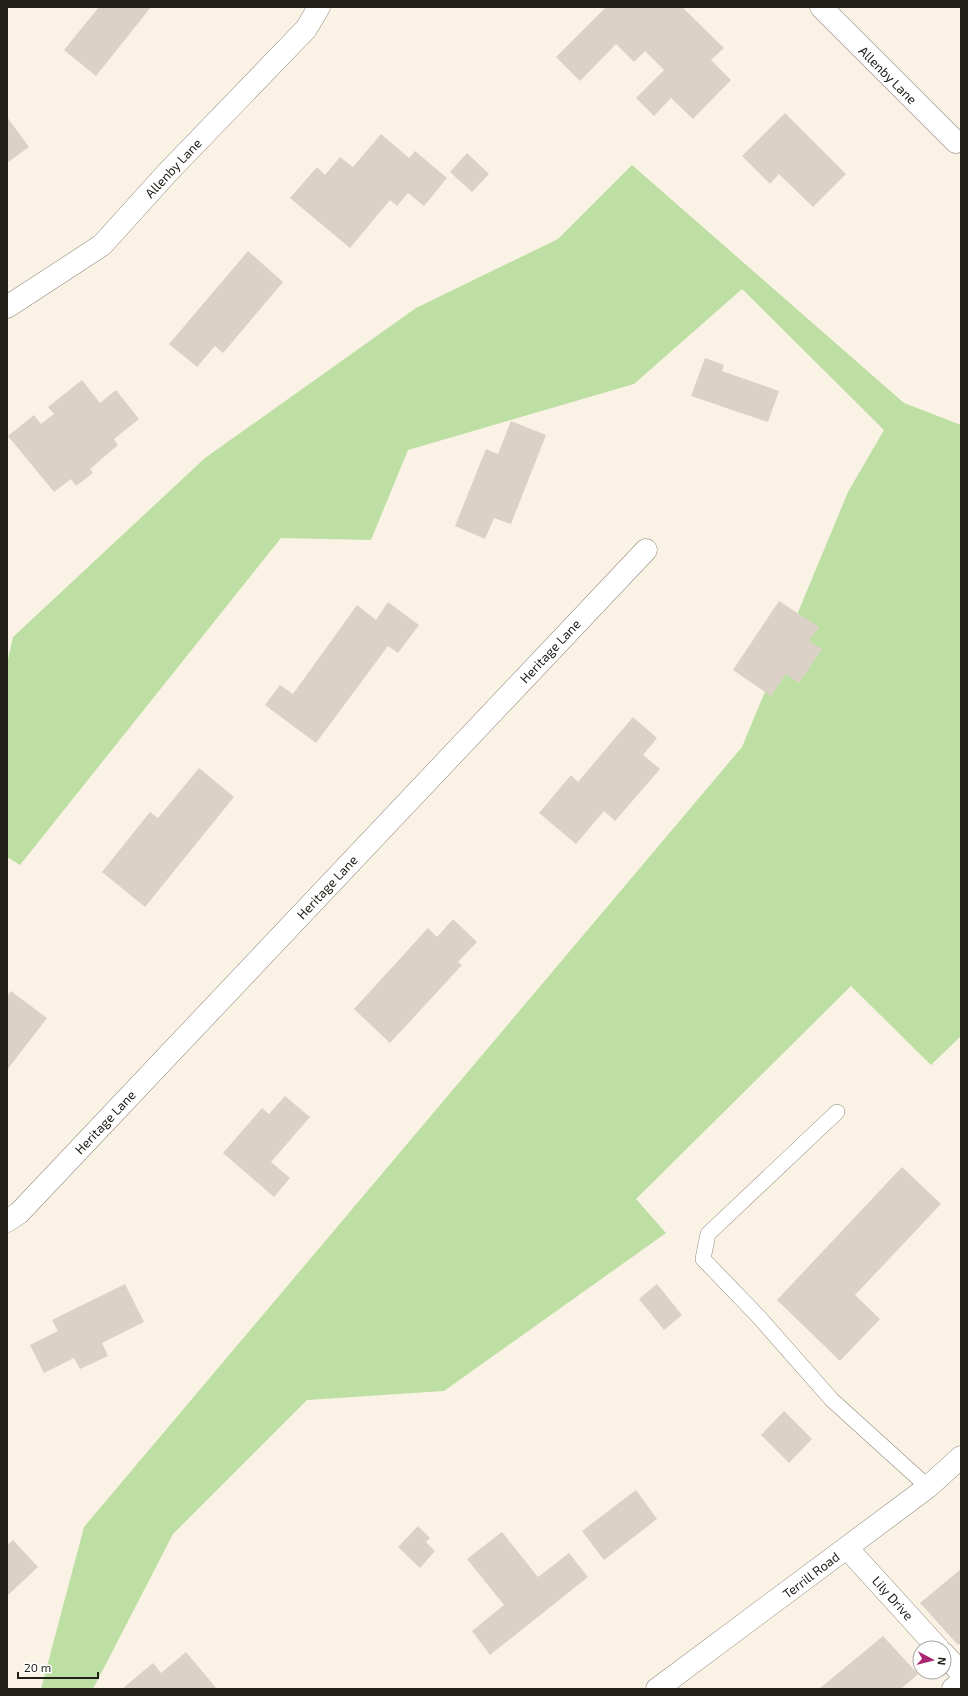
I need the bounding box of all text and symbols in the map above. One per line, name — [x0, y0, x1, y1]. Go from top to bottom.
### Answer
street label: Allenby Lane — [856, 43, 920, 107]
street label: Allenby Lane — [141, 135, 205, 201]
street label: Heritage Lane — [516, 616, 584, 686]
street label: Heritage Lane — [293, 852, 361, 922]
street label: Heritage Lane — [71, 1087, 139, 1157]
street label: Terrill Road — [779, 1548, 843, 1602]
street label: Lily Drive — [869, 1573, 917, 1623]
north arrow — [912, 1640, 952, 1680]
scale bar — [18, 1654, 98, 1680]
text: N — [935, 1657, 949, 1666]
text: 20 m — [24, 1660, 51, 1674]

